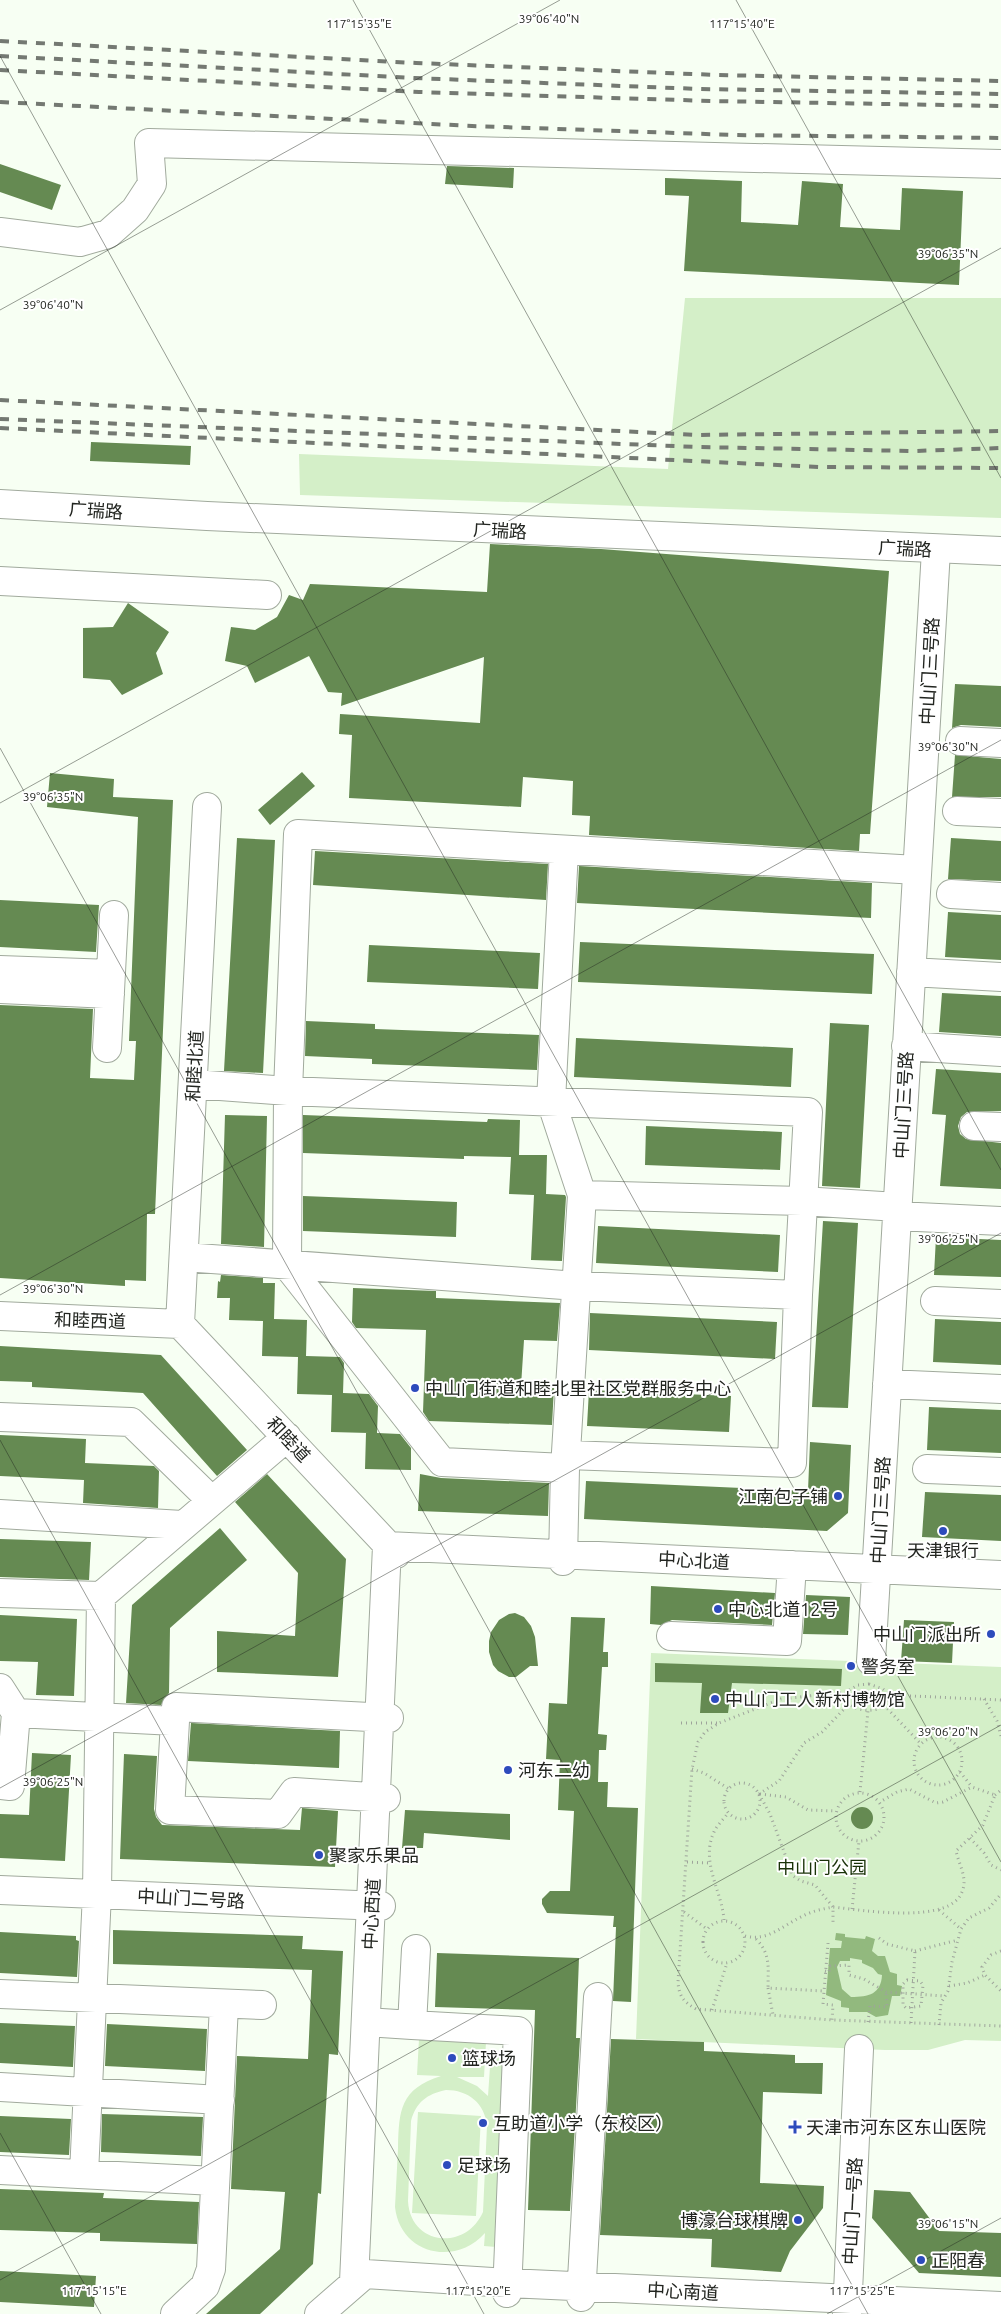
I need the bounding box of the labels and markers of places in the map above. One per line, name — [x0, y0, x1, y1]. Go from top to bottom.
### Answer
place label: 中山门街道和睦北里社区党群服务中心 — [425, 1378, 731, 1398]
marker: 中山门街道和睦北里社区党群服务中心 — [409, 1382, 421, 1394]
place label: 江南包子铺 — [738, 1486, 828, 1506]
marker: 江南包子铺 — [832, 1490, 844, 1502]
marker: 天津银行 — [937, 1525, 949, 1537]
place label: 天津银行 — [907, 1540, 979, 1560]
place label: 中心北道12号 — [728, 1599, 838, 1619]
marker: 中心北道12号 — [712, 1603, 724, 1615]
place label: 中山门派出所 — [873, 1624, 981, 1644]
marker: 中山门派出所 — [985, 1628, 997, 1640]
place label: 警务室 — [861, 1656, 915, 1676]
marker: 警务室 — [845, 1660, 857, 1672]
place label: 中山门工人新村博物馆 — [725, 1689, 905, 1709]
marker: 中山门工人新村博物馆 — [709, 1693, 721, 1705]
place label: 河东二幼 — [518, 1760, 590, 1780]
marker: 河东二幼 — [502, 1764, 514, 1776]
place label: 聚家乐果品 — [329, 1845, 419, 1865]
marker: 聚家乐果品 — [313, 1849, 325, 1861]
place label: 篮球场 — [462, 2048, 516, 2068]
marker: 篮球场 — [446, 2052, 458, 2064]
place label: 互助道小学（东校区） — [493, 2113, 673, 2133]
marker: 互助道小学（东校区） — [477, 2117, 489, 2129]
place label: 天津市河东区东山医院 — [806, 2117, 986, 2137]
marker: 天津市河东区东山医院 — [788, 2120, 802, 2134]
place label: 足球场 — [457, 2155, 511, 2175]
marker: 足球场 — [441, 2159, 453, 2171]
place label: 博濠台球棋牌 — [680, 2210, 788, 2230]
marker: 博濠台球棋牌 — [792, 2214, 804, 2226]
place label: 正阳春 — [931, 2250, 985, 2270]
marker: 正阳春 — [915, 2254, 927, 2266]

